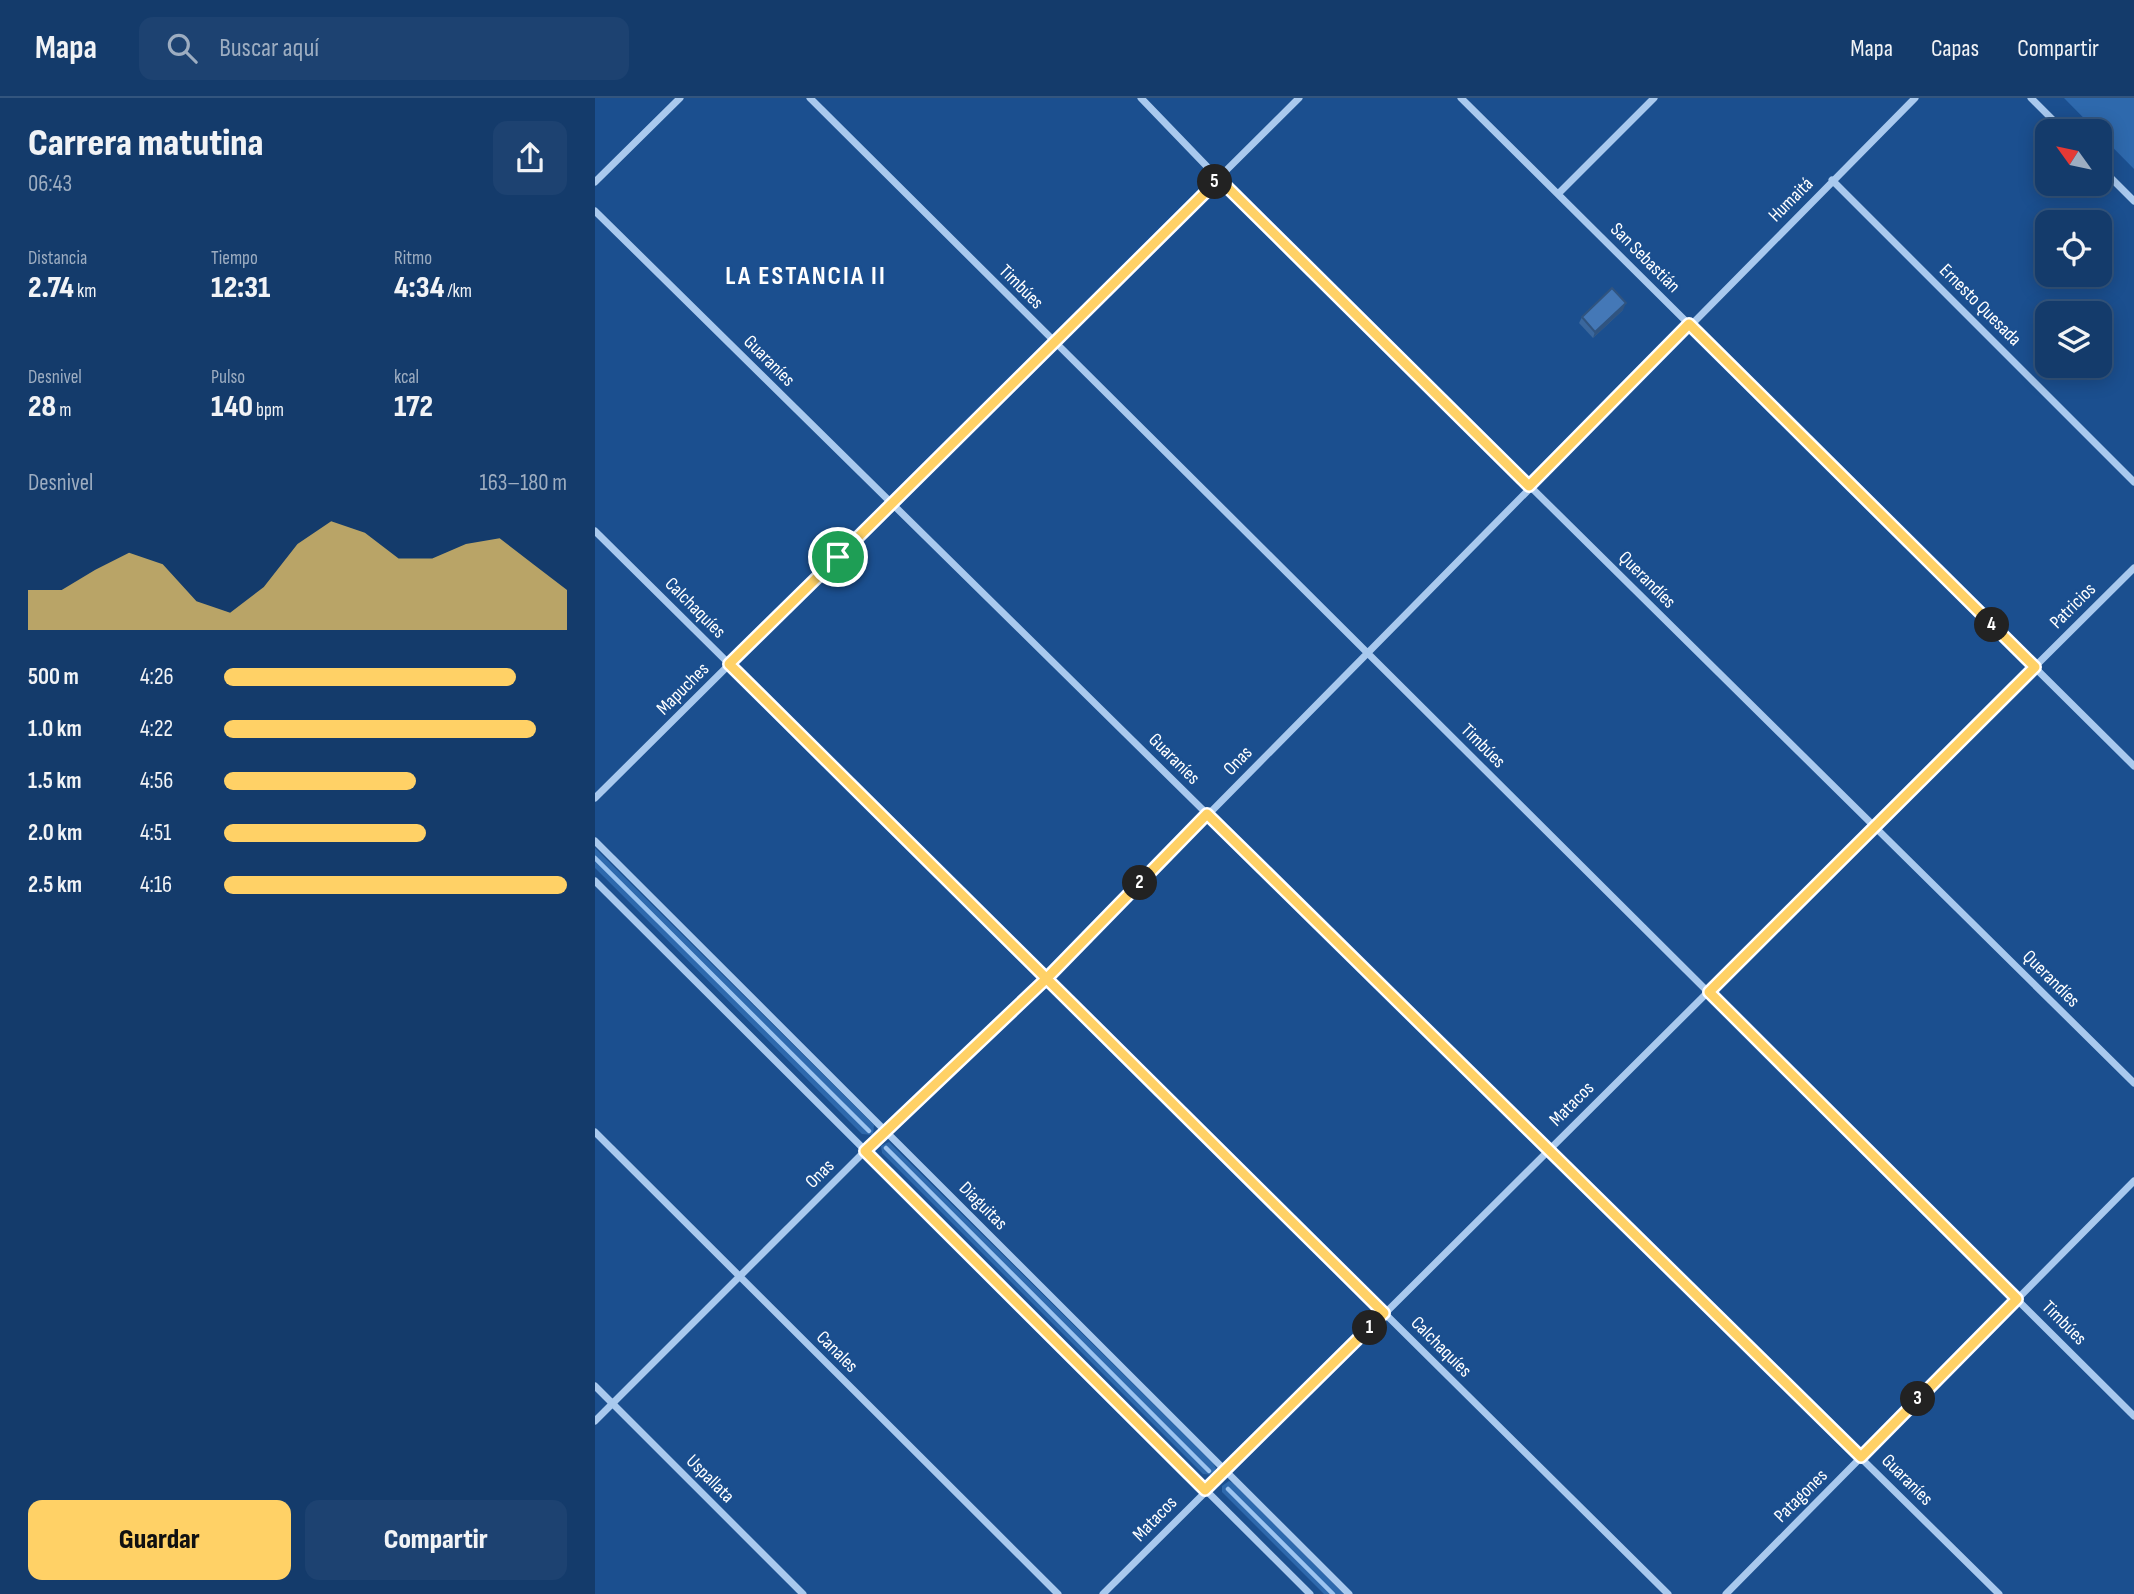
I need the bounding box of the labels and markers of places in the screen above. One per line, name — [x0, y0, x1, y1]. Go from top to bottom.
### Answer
pin: 5 — [1197, 164, 1233, 200]
pin — [808, 527, 868, 587]
pin: 4 — [1975, 608, 2009, 642]
pin: 2 — [1123, 866, 1157, 900]
pin: 1 — [1353, 1310, 1387, 1346]
pin: 3 — [1901, 1382, 1935, 1416]

